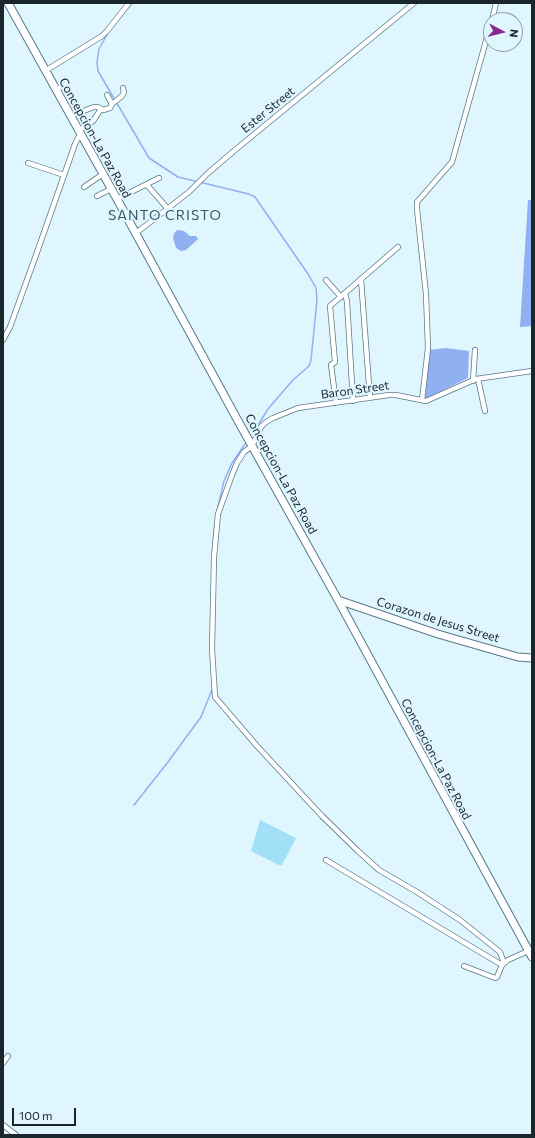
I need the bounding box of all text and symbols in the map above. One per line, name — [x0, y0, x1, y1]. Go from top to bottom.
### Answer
north arrow — [483, 12, 523, 52]
text: N — [507, 28, 521, 38]
street label: Concepcion-La Paz Road — [56, 75, 134, 201]
street label: Ester Street — [238, 84, 298, 136]
district label: SANTO CRISTO — [108, 207, 222, 223]
street label: Baron Street — [320, 378, 390, 402]
street label: Concepcion-La Paz Road — [242, 411, 320, 537]
street label: Corazon de Jesus Street — [375, 594, 501, 646]
street label: Concepcion-La Paz Road — [398, 696, 474, 822]
scale bar — [14, 1100, 78, 1126]
text: 100 m — [19, 1108, 53, 1122]

